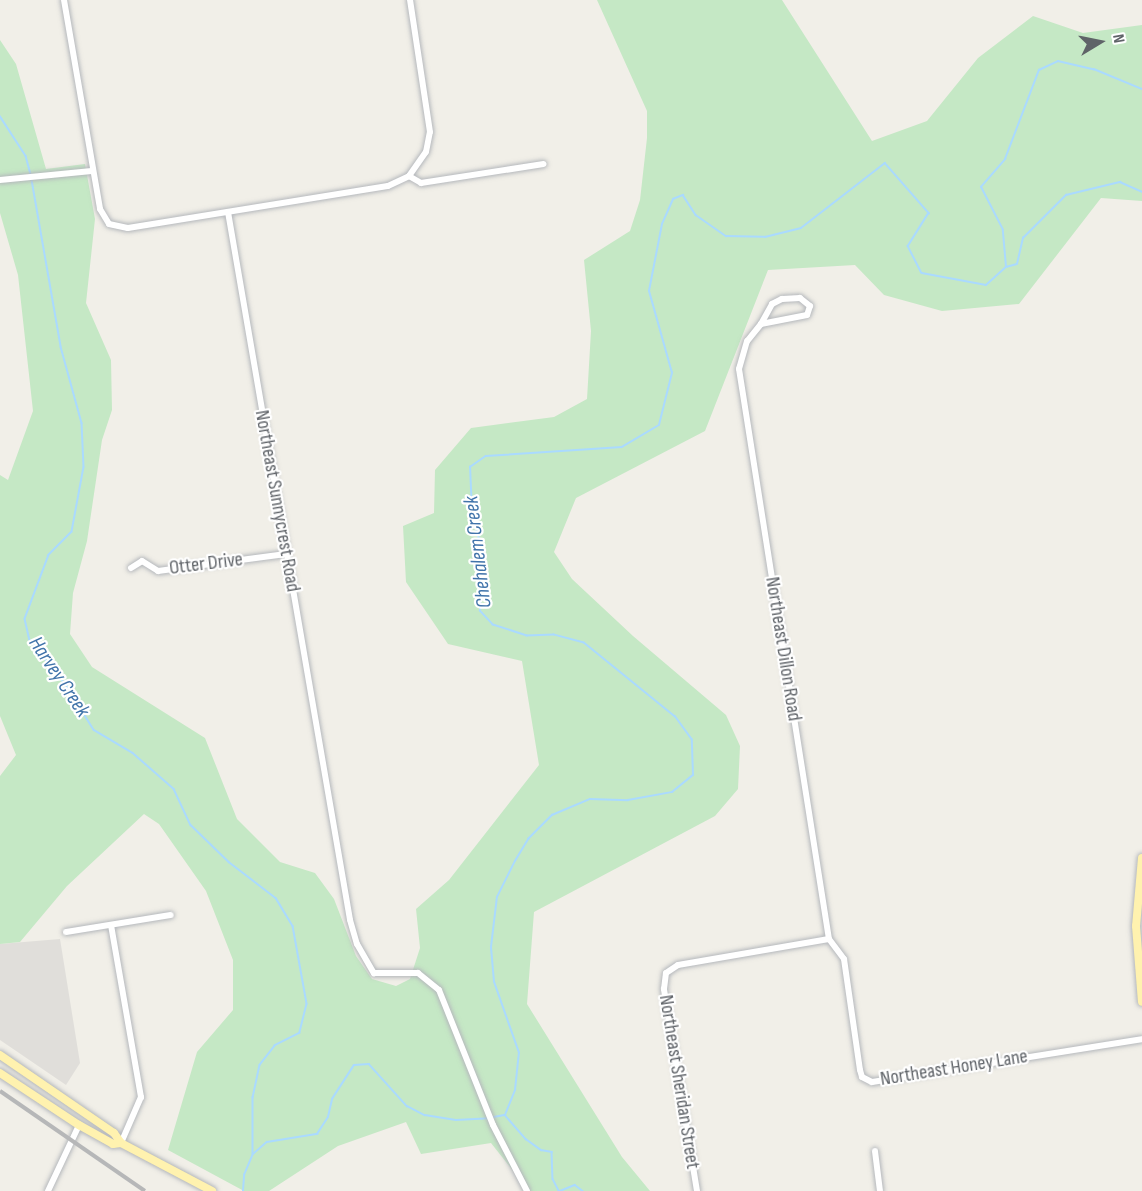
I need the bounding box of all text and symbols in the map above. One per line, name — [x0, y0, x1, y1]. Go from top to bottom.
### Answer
north arrow — [1070, 12, 1130, 72]
text: N — [1108, 33, 1128, 45]
street label: Northeast Sunnycrest Road — [249, 408, 305, 594]
water label: Chehalem Creek — [459, 495, 497, 609]
street label: Otter Drive — [168, 548, 244, 580]
street label: Northeast Dillon Road — [760, 575, 806, 723]
water label: Harvey Creek — [23, 632, 95, 722]
street label: Northeast Sheridan Street — [653, 993, 705, 1171]
street label: Northeast Honey Lane — [879, 1045, 1029, 1091]

